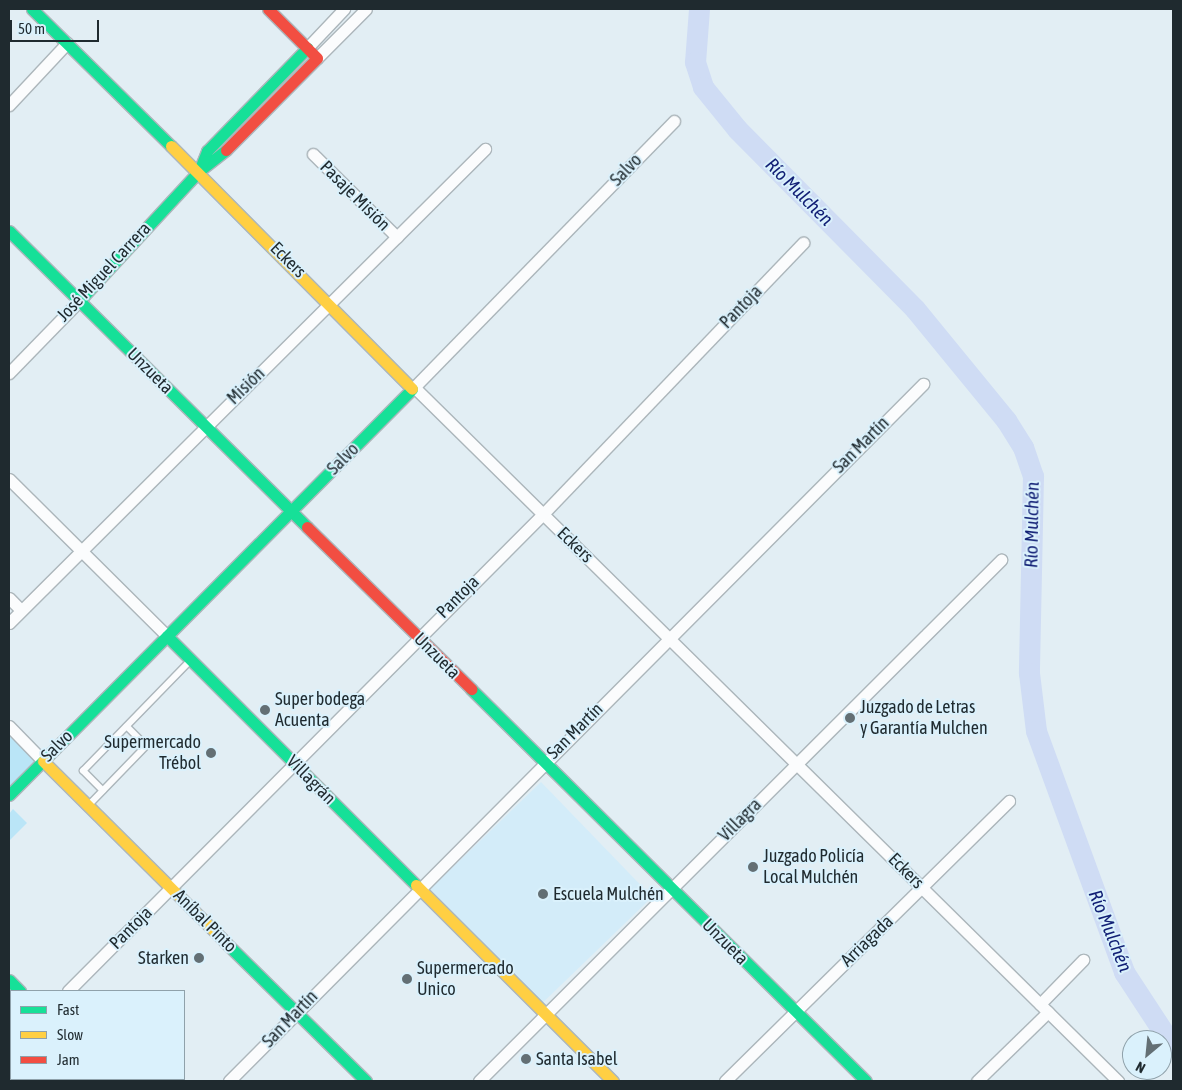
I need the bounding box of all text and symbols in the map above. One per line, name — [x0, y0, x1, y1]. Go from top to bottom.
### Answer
scale bar — [12, 10, 101, 42]
text: 50 m — [18, 20, 45, 37]
street label: Salvo — [606, 149, 646, 191]
water label: Río Mulchén — [760, 153, 838, 231]
street label: Pasaje Misión — [315, 156, 395, 236]
street label: José Miguel Carrera — [53, 218, 155, 326]
street label: Eckers — [266, 238, 310, 282]
street label: Pantoja — [715, 281, 767, 333]
street label: Unzueta — [122, 343, 178, 399]
street label: Misión — [223, 363, 269, 409]
street label: San Martín — [828, 412, 894, 478]
street label: Salvo — [323, 439, 363, 479]
water label: Río Mulchén — [1020, 482, 1044, 568]
street label: Eckers — [552, 523, 598, 567]
street label: Pantoja — [432, 571, 484, 623]
street label: Unzueta — [409, 628, 465, 684]
place label: Super bodega Acuenta — [275, 689, 365, 732]
place label: Juzgado de Letras y Garantía Mulchen — [860, 697, 988, 740]
street label: San Martín — [542, 698, 608, 764]
marker: Super bodega Acuenta — [259, 704, 271, 716]
marker: Juzgado de Letras y Garantía Mulchen — [844, 712, 856, 724]
street label: Salvo — [37, 726, 77, 766]
place label: Supermercado Trébol — [104, 732, 201, 774]
marker: Supermercado Trébol — [205, 747, 217, 759]
street label: Villagrán — [282, 751, 340, 809]
street label: Villagra — [714, 794, 766, 846]
place label: Juzgado Policía Local Mulchén — [763, 846, 864, 889]
street label: Eckers — [884, 849, 928, 893]
marker: Juzgado Policía Local Mulchén — [747, 861, 759, 873]
place label: Escuela Mulchén — [553, 883, 664, 905]
street label: Aníbal Pinto — [169, 885, 241, 957]
water label: Río Mulchén — [1083, 887, 1137, 975]
marker: Escuela Mulchén — [537, 888, 549, 900]
street label: Pantoja — [105, 902, 157, 954]
street label: Arriagada — [836, 911, 898, 971]
street label: Unzueta — [697, 914, 753, 970]
place label: Starken — [138, 947, 189, 969]
marker: Starken — [193, 952, 205, 964]
place label: Supermercado Unico — [417, 958, 514, 1001]
marker: Supermercado Unico — [401, 973, 413, 985]
street label: San Martín — [258, 986, 322, 1052]
legend — [10, 990, 185, 1080]
text: Fast — [57, 1001, 79, 1018]
text: Slow — [57, 1026, 83, 1043]
north arrow — [1122, 1030, 1172, 1080]
place label: Santa Isabel — [536, 1048, 617, 1070]
text: Jam — [57, 1051, 80, 1068]
marker: Santa Isabel — [520, 1053, 532, 1065]
text: N — [1133, 1058, 1148, 1076]

